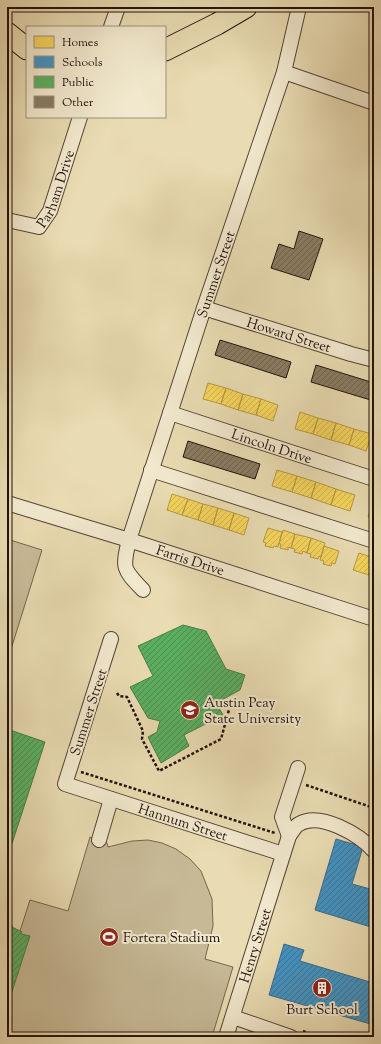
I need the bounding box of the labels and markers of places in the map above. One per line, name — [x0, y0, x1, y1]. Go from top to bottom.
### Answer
place label: Austin Peay State University — [204, 694, 301, 730]
school or university icon: Austin Peay State University — [179, 699, 201, 721]
sports icon: Fortera Stadium — [98, 926, 120, 948]
place label: Fortera Stadium — [123, 929, 221, 949]
building icon: Burt School — [311, 977, 333, 999]
place label: Burt School — [286, 1001, 358, 1021]

